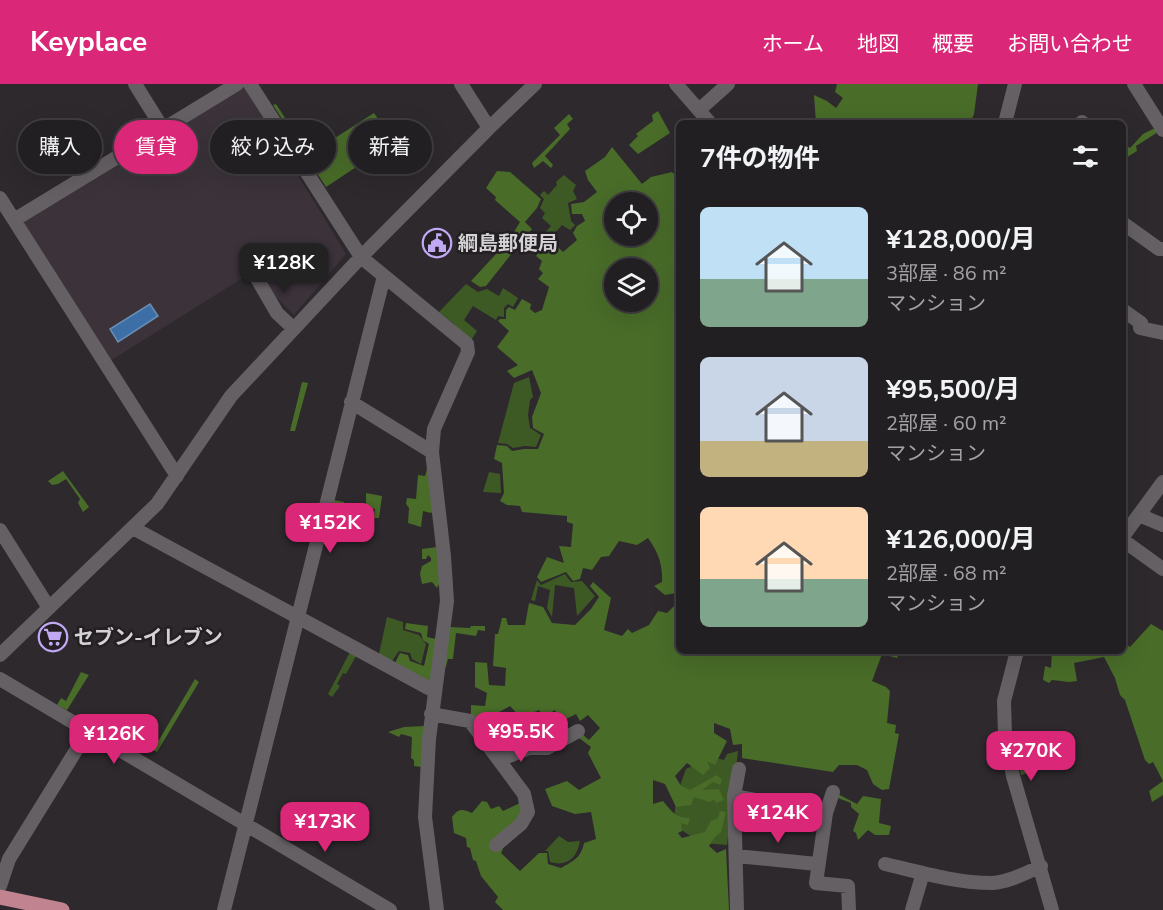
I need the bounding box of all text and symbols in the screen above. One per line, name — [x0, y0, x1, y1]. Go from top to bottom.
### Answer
text: Keyplace — [30, 23, 147, 61]
text: ホーム — [762, 30, 824, 58]
text: 地図 — [857, 30, 899, 58]
text: 概要 — [932, 30, 974, 58]
text: お問い合わせ — [1007, 30, 1133, 58]
chip: 購入 — [18, 120, 102, 174]
chip: 賃貸 — [114, 120, 198, 174]
chip: 絞り込み — [210, 120, 336, 174]
chip: 新着 — [348, 120, 432, 174]
icon: filters — [1069, 140, 1102, 173]
text: 7件の物件 — [700, 141, 820, 176]
map controls — [604, 192, 658, 312]
button: locate — [604, 192, 658, 246]
text: ¥128,000/月 — [886, 222, 1036, 257]
public building icon: 綱島郵便局 — [421, 227, 453, 259]
place label: 綱島郵便局 — [458, 230, 558, 257]
icon: home — [748, 231, 820, 303]
pin: ¥128K — [242, 243, 326, 294]
text: ¥128K — [253, 249, 315, 276]
button: layers — [604, 258, 658, 312]
text: 3部屋 · 86 m² — [886, 260, 1007, 287]
text: マンション — [886, 290, 986, 317]
text: ¥95,500/月 — [886, 372, 1020, 407]
icon: home — [748, 381, 820, 453]
text: 2部屋 · 60 m² — [886, 410, 1007, 437]
text: マンション — [886, 440, 986, 467]
pin: ¥152K — [288, 503, 372, 554]
text: ¥152K — [299, 509, 361, 536]
text: ¥126,000/月 — [886, 522, 1036, 557]
icon: home — [748, 531, 820, 603]
text: 2部屋 · 68 m² — [886, 560, 1007, 587]
text: マンション — [886, 590, 986, 617]
supermarket icon: セブン-イレブン — [37, 621, 69, 653]
place label: セブン-イレブン — [74, 624, 223, 651]
pin: ¥95.5K — [472, 712, 570, 763]
pin: ¥126K — [72, 714, 156, 765]
text: ¥95.5K — [488, 718, 554, 745]
text: ¥126K — [83, 720, 145, 747]
pin: ¥270K — [989, 731, 1073, 782]
text: ¥270K — [1000, 737, 1062, 764]
pin: ¥124K — [736, 793, 820, 844]
text: ¥124K — [747, 799, 809, 826]
pin: ¥173K — [283, 802, 367, 853]
text: ¥173K — [294, 808, 356, 835]

